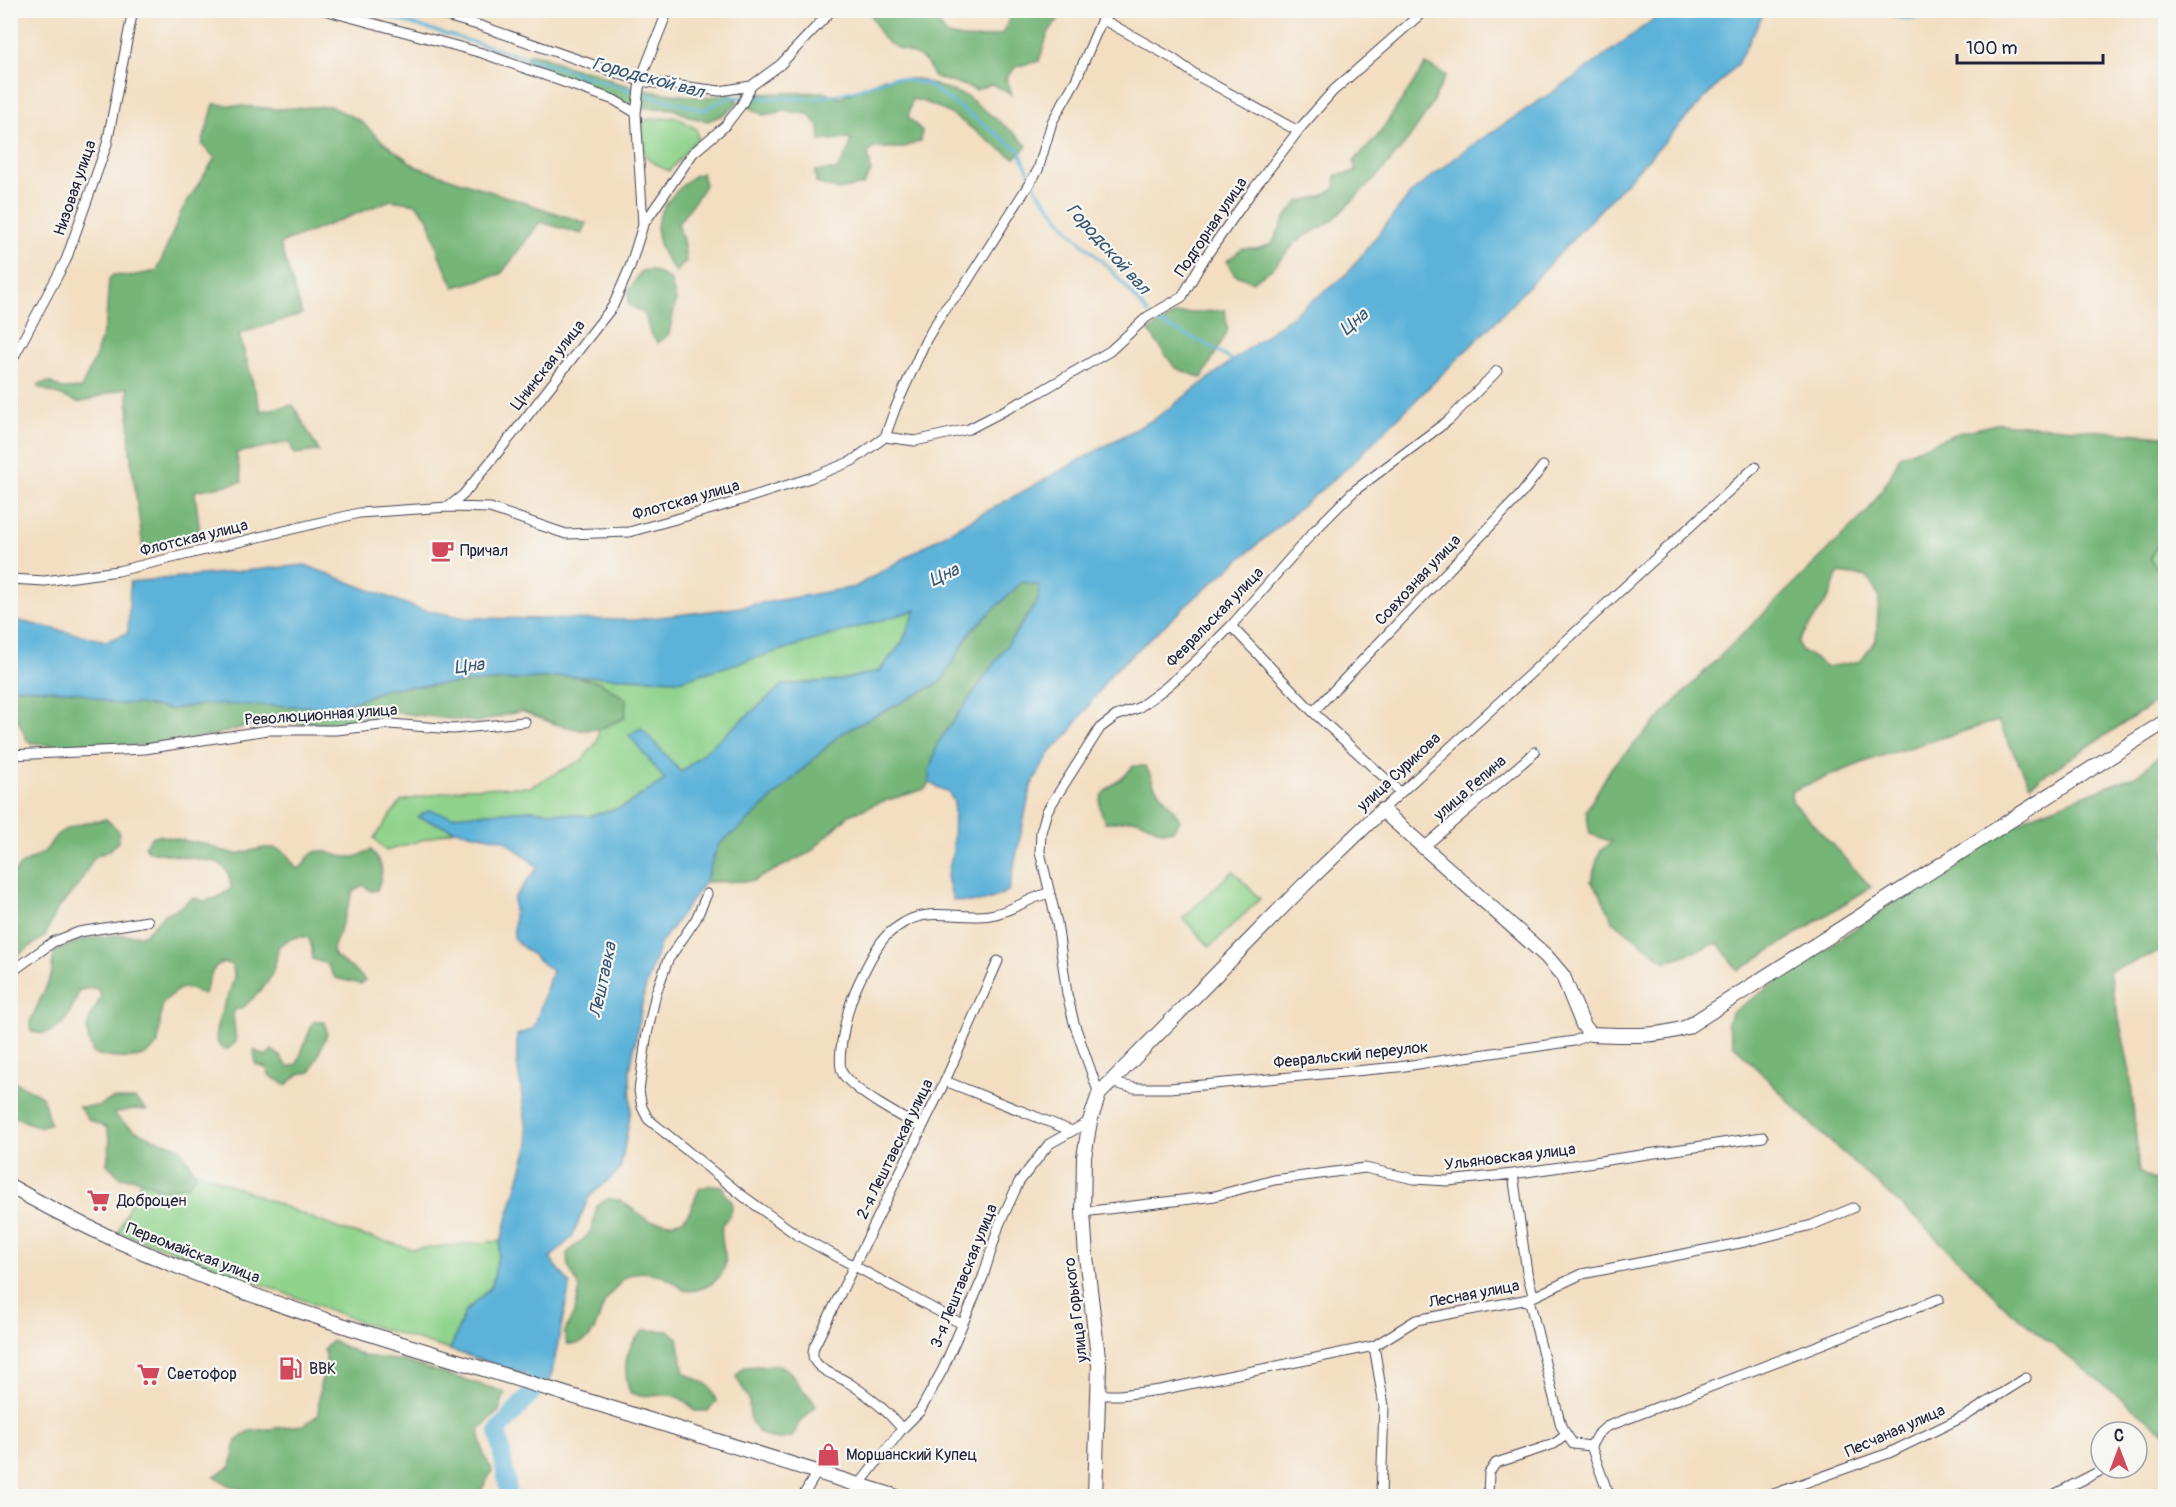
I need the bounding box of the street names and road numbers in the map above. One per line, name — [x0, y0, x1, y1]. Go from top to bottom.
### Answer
street label: Низовая улица — [49, 138, 101, 238]
street label: Подгорная улица — [1170, 173, 1252, 281]
street label: Цнинская улица — [507, 316, 589, 414]
street label: Флотская улица — [630, 475, 742, 525]
street label: Флотская улица — [138, 515, 250, 561]
street label: Совхозная улица — [1371, 530, 1465, 630]
street label: Февральская улица — [1162, 563, 1268, 671]
street label: Революционная улица — [244, 700, 398, 730]
street label: улица Сурикова — [1352, 728, 1445, 816]
street label: улица Репина — [1429, 751, 1510, 826]
street label: Февральский переулок — [1273, 1037, 1429, 1073]
street label: 2-я Лештавская улица — [852, 1076, 938, 1222]
street label: Ульяновская улица — [1443, 1139, 1577, 1175]
street label: 3-я Лештавская улица — [926, 1201, 1002, 1351]
street label: Первомайская улица — [123, 1218, 263, 1288]
street label: улица Горького — [1060, 1256, 1092, 1365]
street label: Лесная улица — [1426, 1275, 1521, 1313]
street label: Песчаная улица — [1842, 1400, 1948, 1462]

